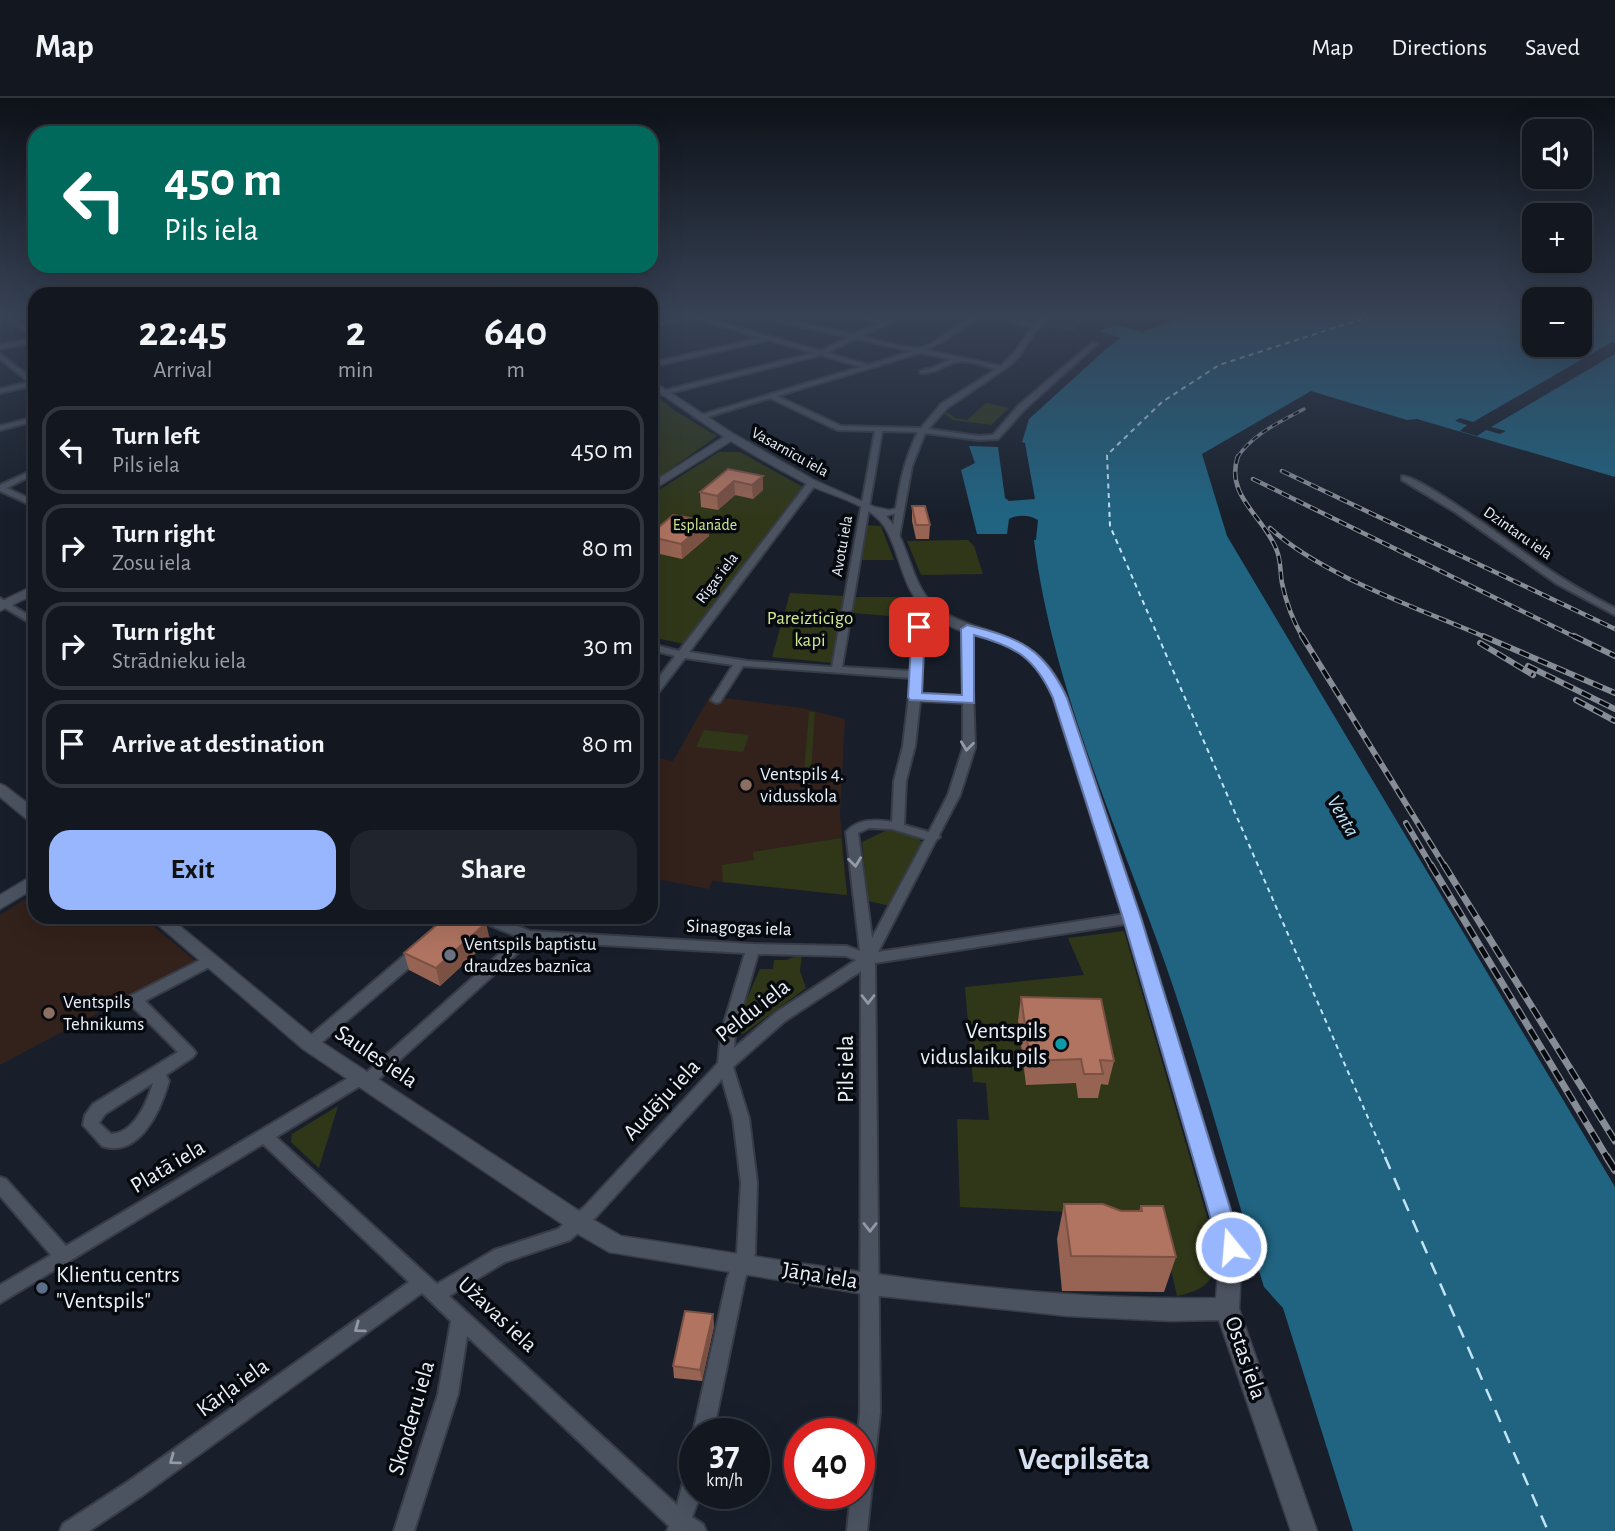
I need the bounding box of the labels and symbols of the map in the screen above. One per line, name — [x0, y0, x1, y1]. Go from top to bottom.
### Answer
street label: Vasarnīcu iela — [749, 424, 831, 480]
street label: Dzintaru iela — [1481, 504, 1555, 562]
street label: Avotu iela — [829, 514, 855, 578]
park label: Esplanāde — [673, 517, 737, 533]
street label: Rīgas iela — [693, 550, 741, 606]
pin — [889, 597, 949, 657]
park label: Pareizticīgo kapi — [767, 609, 853, 650]
one-way arrow — [960, 740, 975, 752]
place label: Ventspils 4. vidusskola — [760, 765, 844, 806]
marker: Ventspils 4. vidusskola — [738, 777, 754, 793]
water label: Venta — [1323, 792, 1363, 840]
one-way arrow — [848, 856, 863, 868]
street label: Sinagogas iela — [686, 917, 792, 939]
place label: Ventspils baptistu draudzes baznīca — [464, 935, 597, 976]
marker: Ventspils baptistu draudzes baznīca — [442, 947, 458, 963]
street label: Peldu iela — [712, 975, 794, 1047]
place label: Ventspils Tehnikums — [63, 993, 144, 1034]
one-way arrow — [860, 994, 876, 1005]
marker: Ventspils Tehnikums — [41, 1005, 57, 1021]
place label: Ventspils viduslaiku pils — [920, 1020, 1047, 1069]
street label: Saules iela — [331, 1021, 421, 1093]
street label: Pils iela — [835, 1035, 858, 1103]
marker: Ventspils viduslaiku pils — [1053, 1036, 1069, 1052]
street label: Audēju iela — [619, 1055, 705, 1145]
street label: Platā iela — [127, 1136, 209, 1198]
position arrow — [1194, 1210, 1268, 1284]
one-way arrow — [862, 1222, 878, 1232]
street label: Jāņa iela — [781, 1259, 859, 1294]
place label: Klientu centrs "Ventspils" — [56, 1264, 180, 1313]
street label: Užavas iela — [453, 1273, 541, 1357]
marker: Klientu centrs "Ventspils" — [34, 1280, 50, 1296]
street label: Ostas iela — [1220, 1314, 1270, 1402]
one-way arrow — [355, 1320, 367, 1332]
street label: Kārļa iela — [193, 1354, 274, 1422]
street label: Skroderu iela — [385, 1358, 439, 1478]
speed limit sign: 40 — [784, 1418, 875, 1509]
district label: Vecpilsēta — [1018, 1443, 1150, 1475]
one-way arrow — [170, 1452, 182, 1464]

